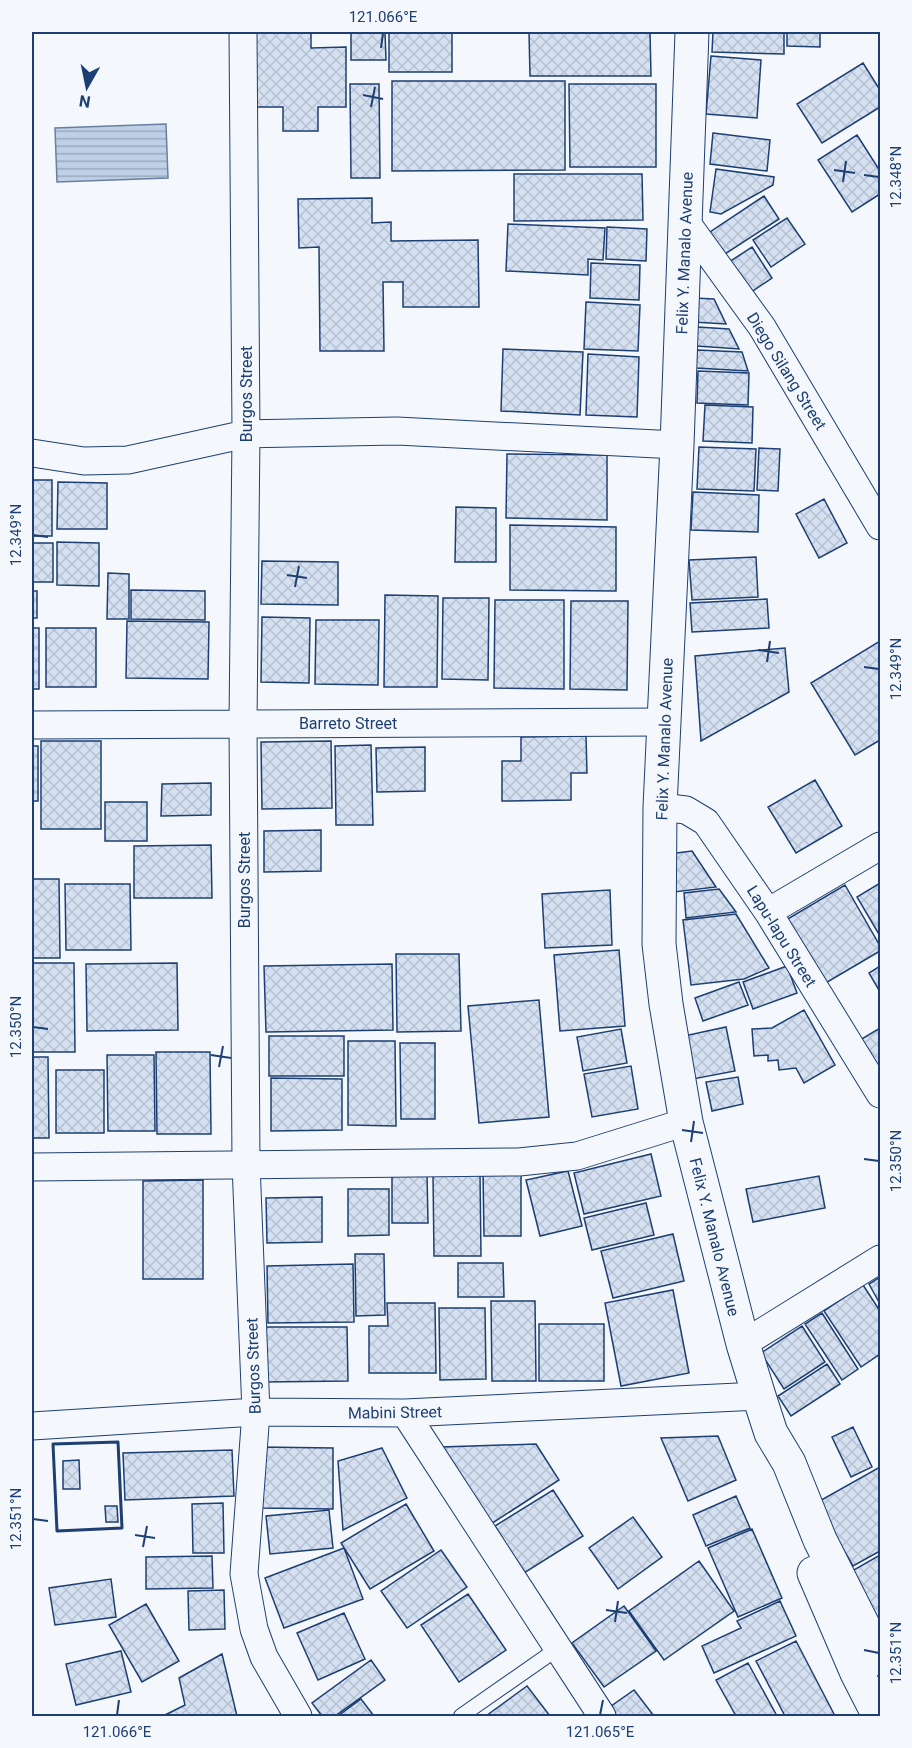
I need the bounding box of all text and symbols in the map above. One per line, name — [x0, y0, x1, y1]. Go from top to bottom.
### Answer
text: 121.066°E — [349, 8, 418, 26]
north arrow — [57, 57, 117, 117]
text: N — [78, 91, 92, 112]
text: 12.348°N — [887, 146, 905, 208]
street label: Felix Y. Manalo Avenue — [672, 171, 697, 335]
street label: Diego Silang Street — [743, 309, 830, 434]
street label: Burgos Street — [237, 346, 256, 442]
text: 12.349°N — [7, 504, 25, 566]
text: 12.349°N — [887, 638, 905, 700]
street label: Felix Y. Manalo Avenue — [652, 657, 677, 821]
street label: Barreto Street — [299, 714, 397, 733]
street label: Burgos Street — [235, 832, 254, 928]
street label: Lapu-lapu Street — [743, 882, 820, 991]
text: 12.350°N — [7, 996, 25, 1058]
text: 12.350°N — [887, 1130, 905, 1192]
street label: Felix Y. Manalo Avenue — [686, 1156, 743, 1318]
street label: Burgos Street — [242, 1317, 265, 1415]
street label: Mabini Street — [348, 1402, 442, 1423]
text: 12.351°N — [7, 1488, 25, 1550]
text: 12.351°N — [887, 1622, 905, 1684]
text: 121.066°E — [83, 1723, 152, 1741]
text: 121.065°E — [566, 1723, 635, 1741]

